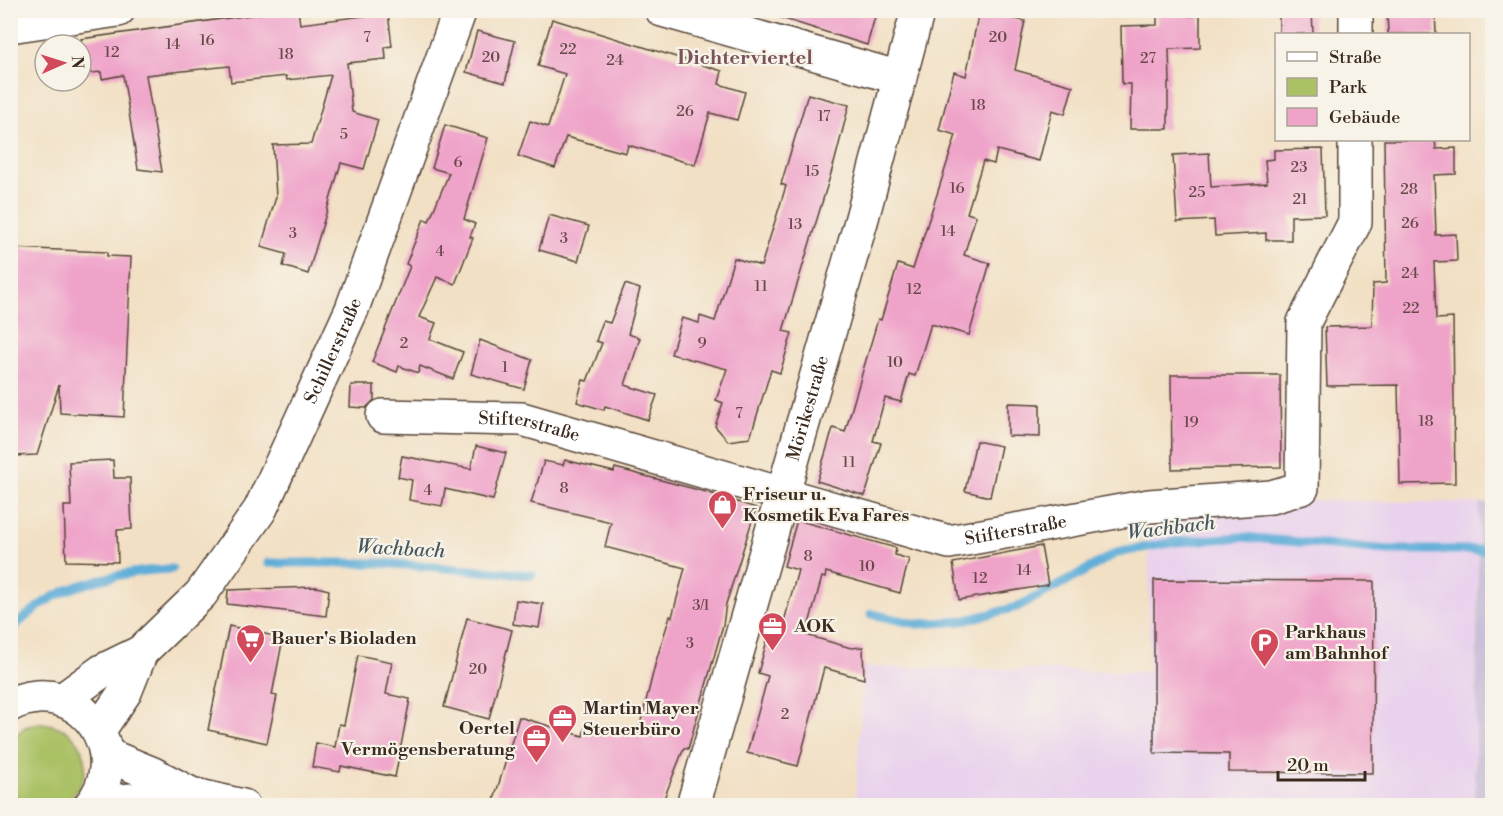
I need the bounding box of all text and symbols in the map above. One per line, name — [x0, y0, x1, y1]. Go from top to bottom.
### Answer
house number: 7 — [363, 28, 371, 47]
house number: 20 — [989, 28, 1007, 47]
house number: 16 — [199, 31, 215, 50]
north arrow — [33, 33, 93, 93]
legend — [1275, 33, 1470, 141]
house number: 14 — [166, 35, 180, 54]
house number: 22 — [559, 40, 577, 59]
house number: 12 — [104, 43, 120, 62]
house number: 18 — [278, 45, 294, 64]
district label: Dichterviertel — [677, 46, 813, 71]
text: Straße — [1329, 46, 1382, 69]
house number: 20 — [482, 48, 500, 67]
house number: 27 — [1140, 49, 1156, 68]
house number: 24 — [606, 51, 624, 70]
text: N — [67, 55, 87, 69]
text: Park — [1329, 76, 1368, 99]
house number: 18 — [970, 96, 986, 115]
house number: 26 — [676, 102, 694, 121]
text: Gebäude — [1329, 106, 1400, 129]
house number: 17 — [817, 107, 831, 126]
house number: 5 — [340, 125, 348, 144]
house number: 6 — [453, 153, 463, 172]
house number: 23 — [1291, 158, 1307, 177]
house number: 15 — [805, 162, 819, 181]
house number: 16 — [949, 179, 965, 198]
house number: 28 — [1400, 180, 1418, 199]
house number: 25 — [1189, 183, 1205, 202]
house number: 21 — [1292, 190, 1308, 209]
house number: 26 — [1401, 214, 1419, 233]
house number: 13 — [788, 215, 802, 234]
house number: 14 — [941, 222, 955, 241]
house number: 3 — [289, 224, 297, 243]
house number: 3 — [560, 229, 568, 248]
house number: 4 — [436, 242, 445, 261]
house number: 24 — [1401, 264, 1419, 283]
house number: 11 — [754, 277, 768, 296]
house number: 12 — [906, 280, 922, 299]
street label: Schillerstraße — [299, 295, 367, 408]
house number: 22 — [1402, 299, 1420, 318]
house number: 2 — [400, 334, 408, 353]
house number: 9 — [697, 334, 707, 353]
street label: Mörikestraße — [782, 353, 834, 464]
house number: 10 — [887, 353, 903, 372]
house number: 1 — [502, 358, 509, 377]
house number: 7 — [735, 404, 743, 423]
street label: Stifterstraße — [478, 407, 582, 447]
house number: 18 — [1418, 412, 1434, 431]
house number: 19 — [1183, 413, 1199, 432]
house number: 11 — [842, 453, 856, 472]
house number: 8 — [559, 479, 569, 498]
house number: 4 — [424, 481, 433, 500]
place label: Friseur u. Kosmetik Eva Fares — [743, 483, 909, 527]
shop icon: Friseur u. Kosmetik Eva Fares — [706, 488, 738, 530]
street label: Stifterstraße — [963, 510, 1069, 551]
water label: Wachbach — [1126, 511, 1218, 546]
water label: Wachbach — [356, 535, 447, 564]
house number: 8 — [803, 547, 813, 566]
house number: 10 — [859, 557, 875, 576]
house number: 14 — [1017, 561, 1031, 580]
house number: 12 — [972, 569, 988, 588]
house number: 3/1 — [692, 596, 710, 615]
office icon: AOK — [757, 610, 789, 652]
place label: AOK — [793, 615, 836, 638]
place label: Parkhaus am Bahnhof — [1285, 621, 1390, 665]
supermarket icon: Bauer's Bioladen — [234, 622, 266, 664]
parking icon: Parkhaus am Bahnhof — [1248, 626, 1280, 668]
place label: Bauer's Bioladen — [271, 627, 417, 650]
house number: 3 — [686, 634, 694, 653]
house number: 20 — [469, 660, 487, 679]
place label: Martin Mayer Steuerbüro — [583, 697, 699, 741]
office icon: Martin Mayer Steuerbüro — [546, 702, 578, 744]
house number: 2 — [781, 705, 789, 724]
place label: Oertel Vermögensberatung — [340, 717, 516, 761]
office icon: Oertel Vermögensberatung — [520, 722, 552, 764]
scale bar — [1278, 744, 1365, 782]
text: 20 m — [1287, 754, 1329, 777]

